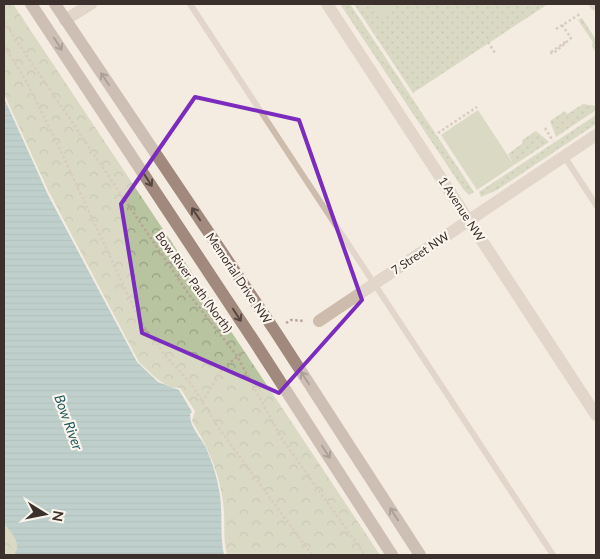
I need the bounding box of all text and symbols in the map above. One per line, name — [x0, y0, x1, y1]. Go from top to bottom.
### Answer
one-way arrow — [53, 37, 64, 51]
one-way arrow — [100, 72, 110, 86]
one-way arrow — [143, 172, 153, 186]
street label: 1 Avenue NW — [436, 174, 489, 245]
one-way arrow — [190, 207, 201, 221]
street label: 7 Street NW — [388, 228, 452, 278]
street label: Bow River Path (North) — [152, 229, 236, 335]
street label: Memorial Drive NW — [203, 230, 275, 327]
one-way arrow — [233, 308, 243, 322]
one-way arrow — [300, 372, 310, 386]
water label: Bow River — [51, 392, 87, 452]
one-way arrow — [321, 444, 331, 458]
north arrow — [20, 489, 70, 539]
one-way arrow — [389, 508, 399, 522]
text: N — [49, 510, 68, 523]

